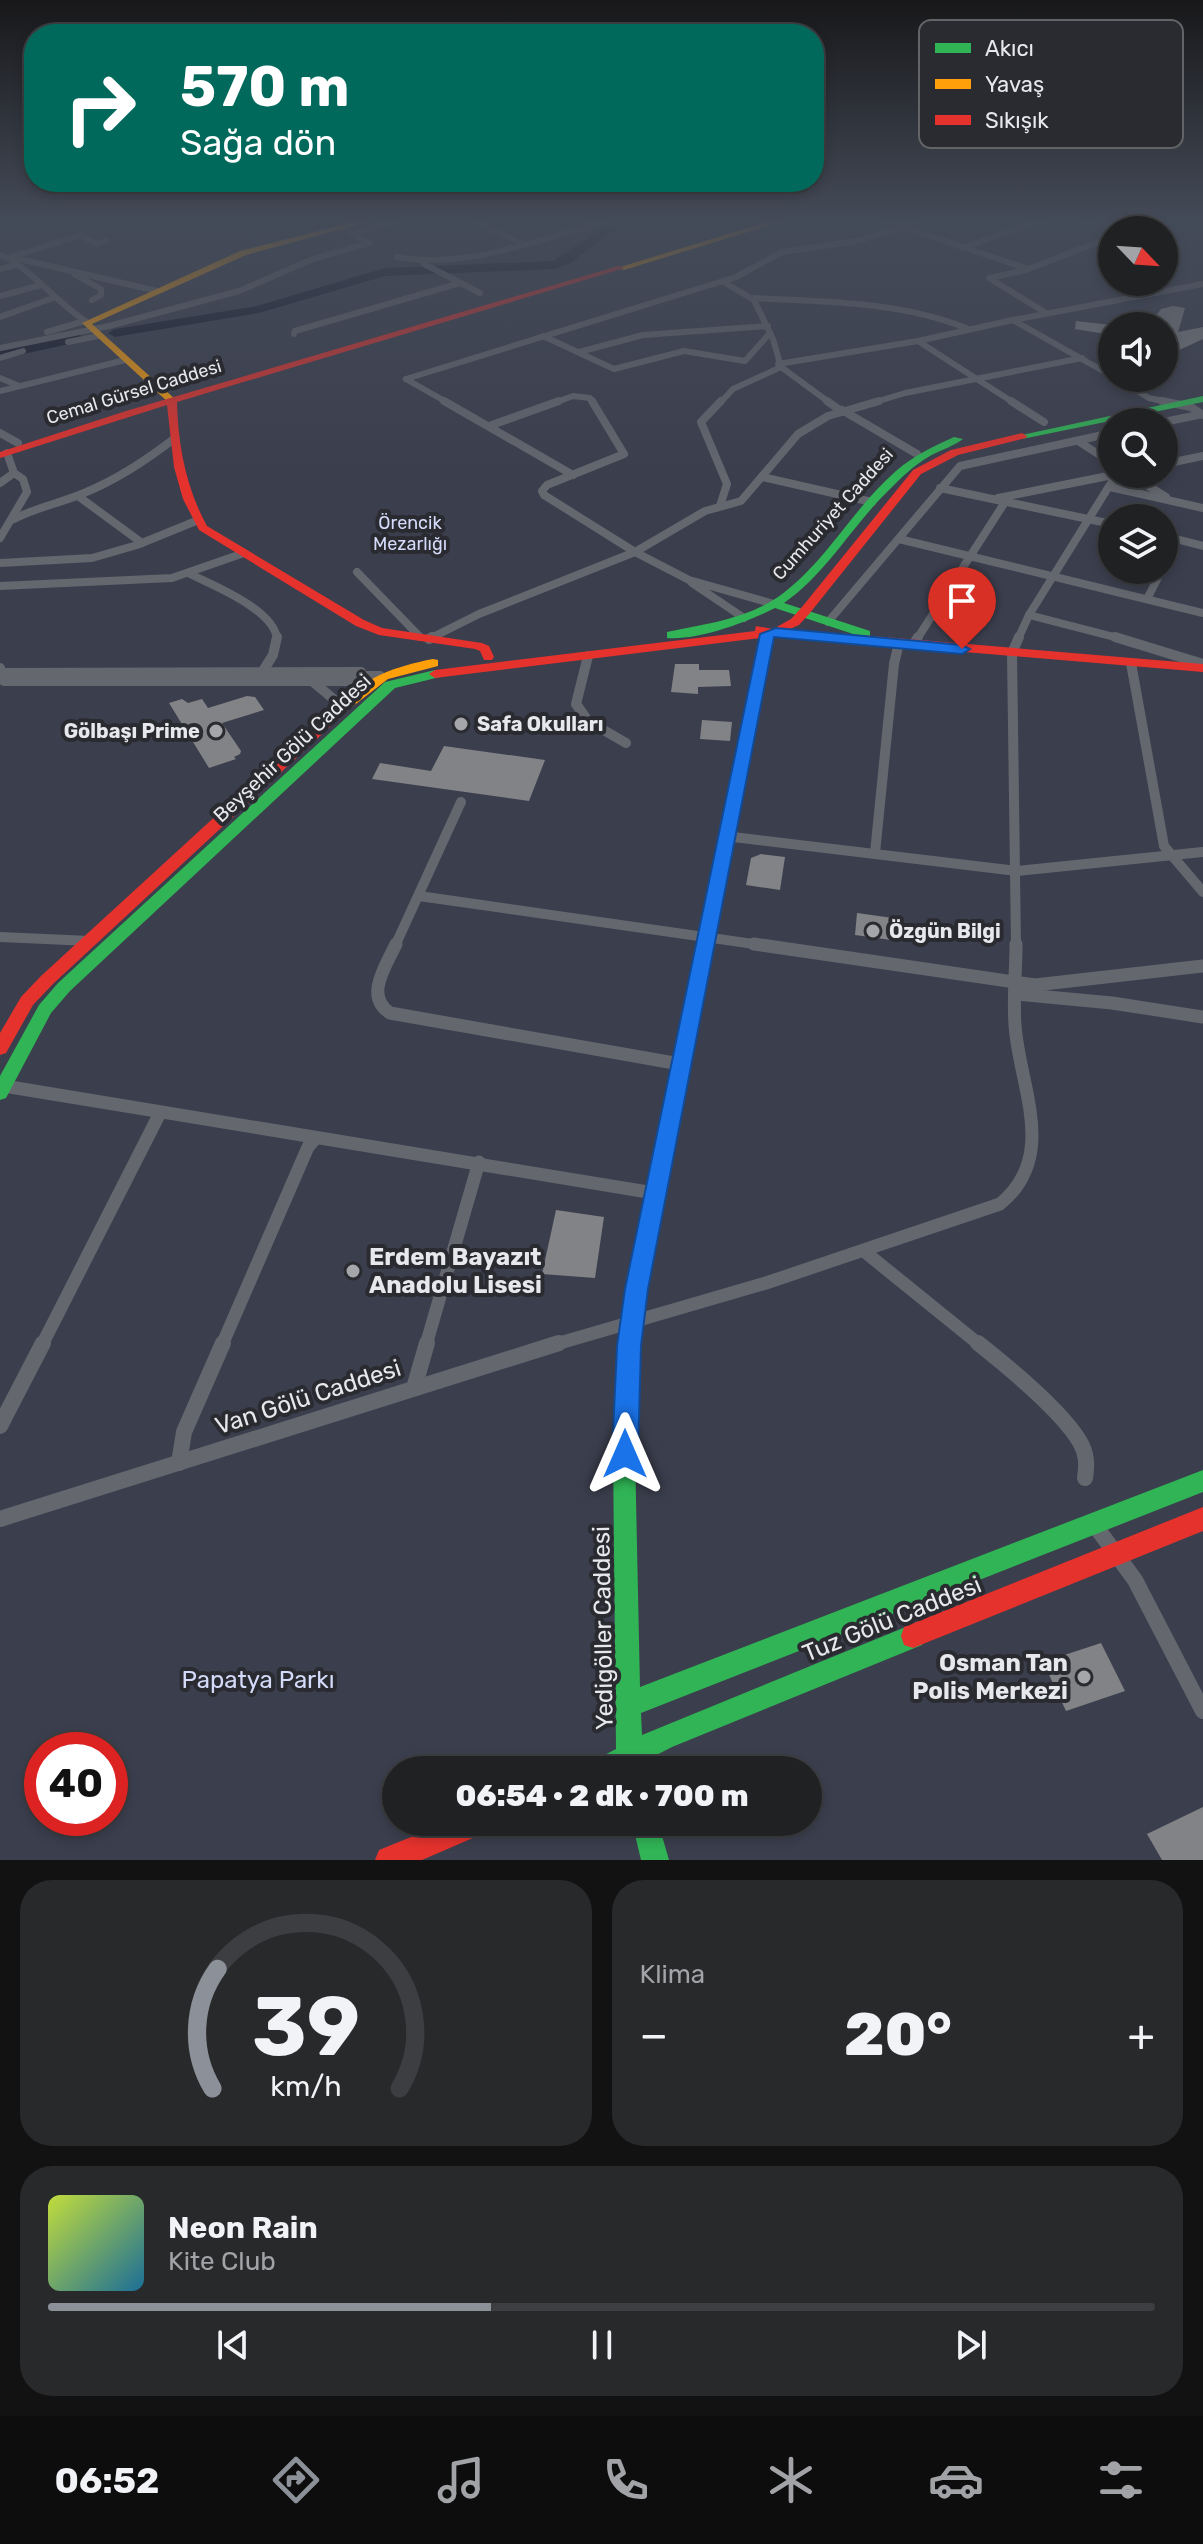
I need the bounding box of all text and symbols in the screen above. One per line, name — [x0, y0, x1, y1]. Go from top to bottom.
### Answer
legend — [919, 20, 1183, 148]
text: Akıcı — [985, 35, 1034, 62]
text: 570 m — [180, 54, 350, 120]
icon: right — [48, 56, 152, 160]
text: Yavaş — [985, 71, 1044, 98]
text: Sıkışık — [985, 107, 1049, 134]
text: Sağa dön — [180, 121, 336, 164]
north arrow — [1098, 216, 1178, 296]
map controls — [1098, 216, 1178, 584]
button: sound — [1098, 312, 1178, 392]
street label: Cemal Gürsel Caddesi — [44, 355, 224, 429]
button: search — [1098, 408, 1178, 488]
street label: Cumhuriyet Caddesi — [768, 444, 898, 584]
button: layers — [1098, 504, 1178, 584]
park label: Örencik Mezarlığı — [373, 512, 447, 555]
pin — [928, 567, 996, 649]
icon: arrive — [940, 579, 984, 623]
street label: Beyşehir Gölü Caddesi — [208, 669, 376, 827]
place label: Safa Okulları — [477, 712, 604, 736]
marker: Safa Okulları — [452, 715, 470, 733]
place label: Gölbaşı Prime — [64, 719, 200, 743]
marker: Gölbaşı Prime — [207, 722, 225, 740]
place label: Özgün Bilgi — [889, 919, 1001, 943]
marker: Özgün Bilgi — [864, 922, 882, 940]
place label: Erdem Bayazıt Anadolu Lisesi — [369, 1243, 542, 1299]
marker: Erdem Bayazıt Anadolu Lisesi — [344, 1262, 362, 1280]
street label: Van Gölü Caddesi — [212, 1354, 404, 1440]
position arrow — [583, 1412, 667, 1496]
street label: Yedigöller Caddesi — [587, 1526, 619, 1730]
street label: Tuz Gölü Caddesi — [799, 1570, 985, 1668]
place label: Osman Tan Polis Merkezi — [912, 1649, 1068, 1705]
park label: Papatya Parkı — [182, 1666, 334, 1694]
marker: Osman Tan Polis Merkezi — [1075, 1668, 1093, 1686]
speed limit sign: 40 — [24, 1732, 128, 1836]
text: 06:54 · 2 dk · 700 m — [455, 1778, 749, 1814]
text: Klima — [640, 1959, 705, 1990]
text: 39 — [252, 1977, 360, 2076]
text: 20° — [844, 1999, 952, 2070]
text: − — [640, 2009, 668, 2061]
text: + — [1128, 2009, 1155, 2061]
text: km/h — [270, 2069, 341, 2103]
text: Neon Rain — [168, 2210, 318, 2246]
text: Kite Club — [168, 2246, 276, 2277]
icon: previous — [211, 2323, 255, 2367]
icon: pause — [580, 2323, 624, 2367]
icon: next — [949, 2323, 993, 2367]
icon: directions — [268, 2452, 324, 2508]
icon: music — [433, 2452, 489, 2508]
icon: phone — [598, 2452, 654, 2508]
icon: climate — [763, 2452, 819, 2508]
icon: car — [928, 2452, 984, 2508]
icon: filters — [1093, 2452, 1149, 2508]
text: 06:52 — [54, 2459, 160, 2502]

